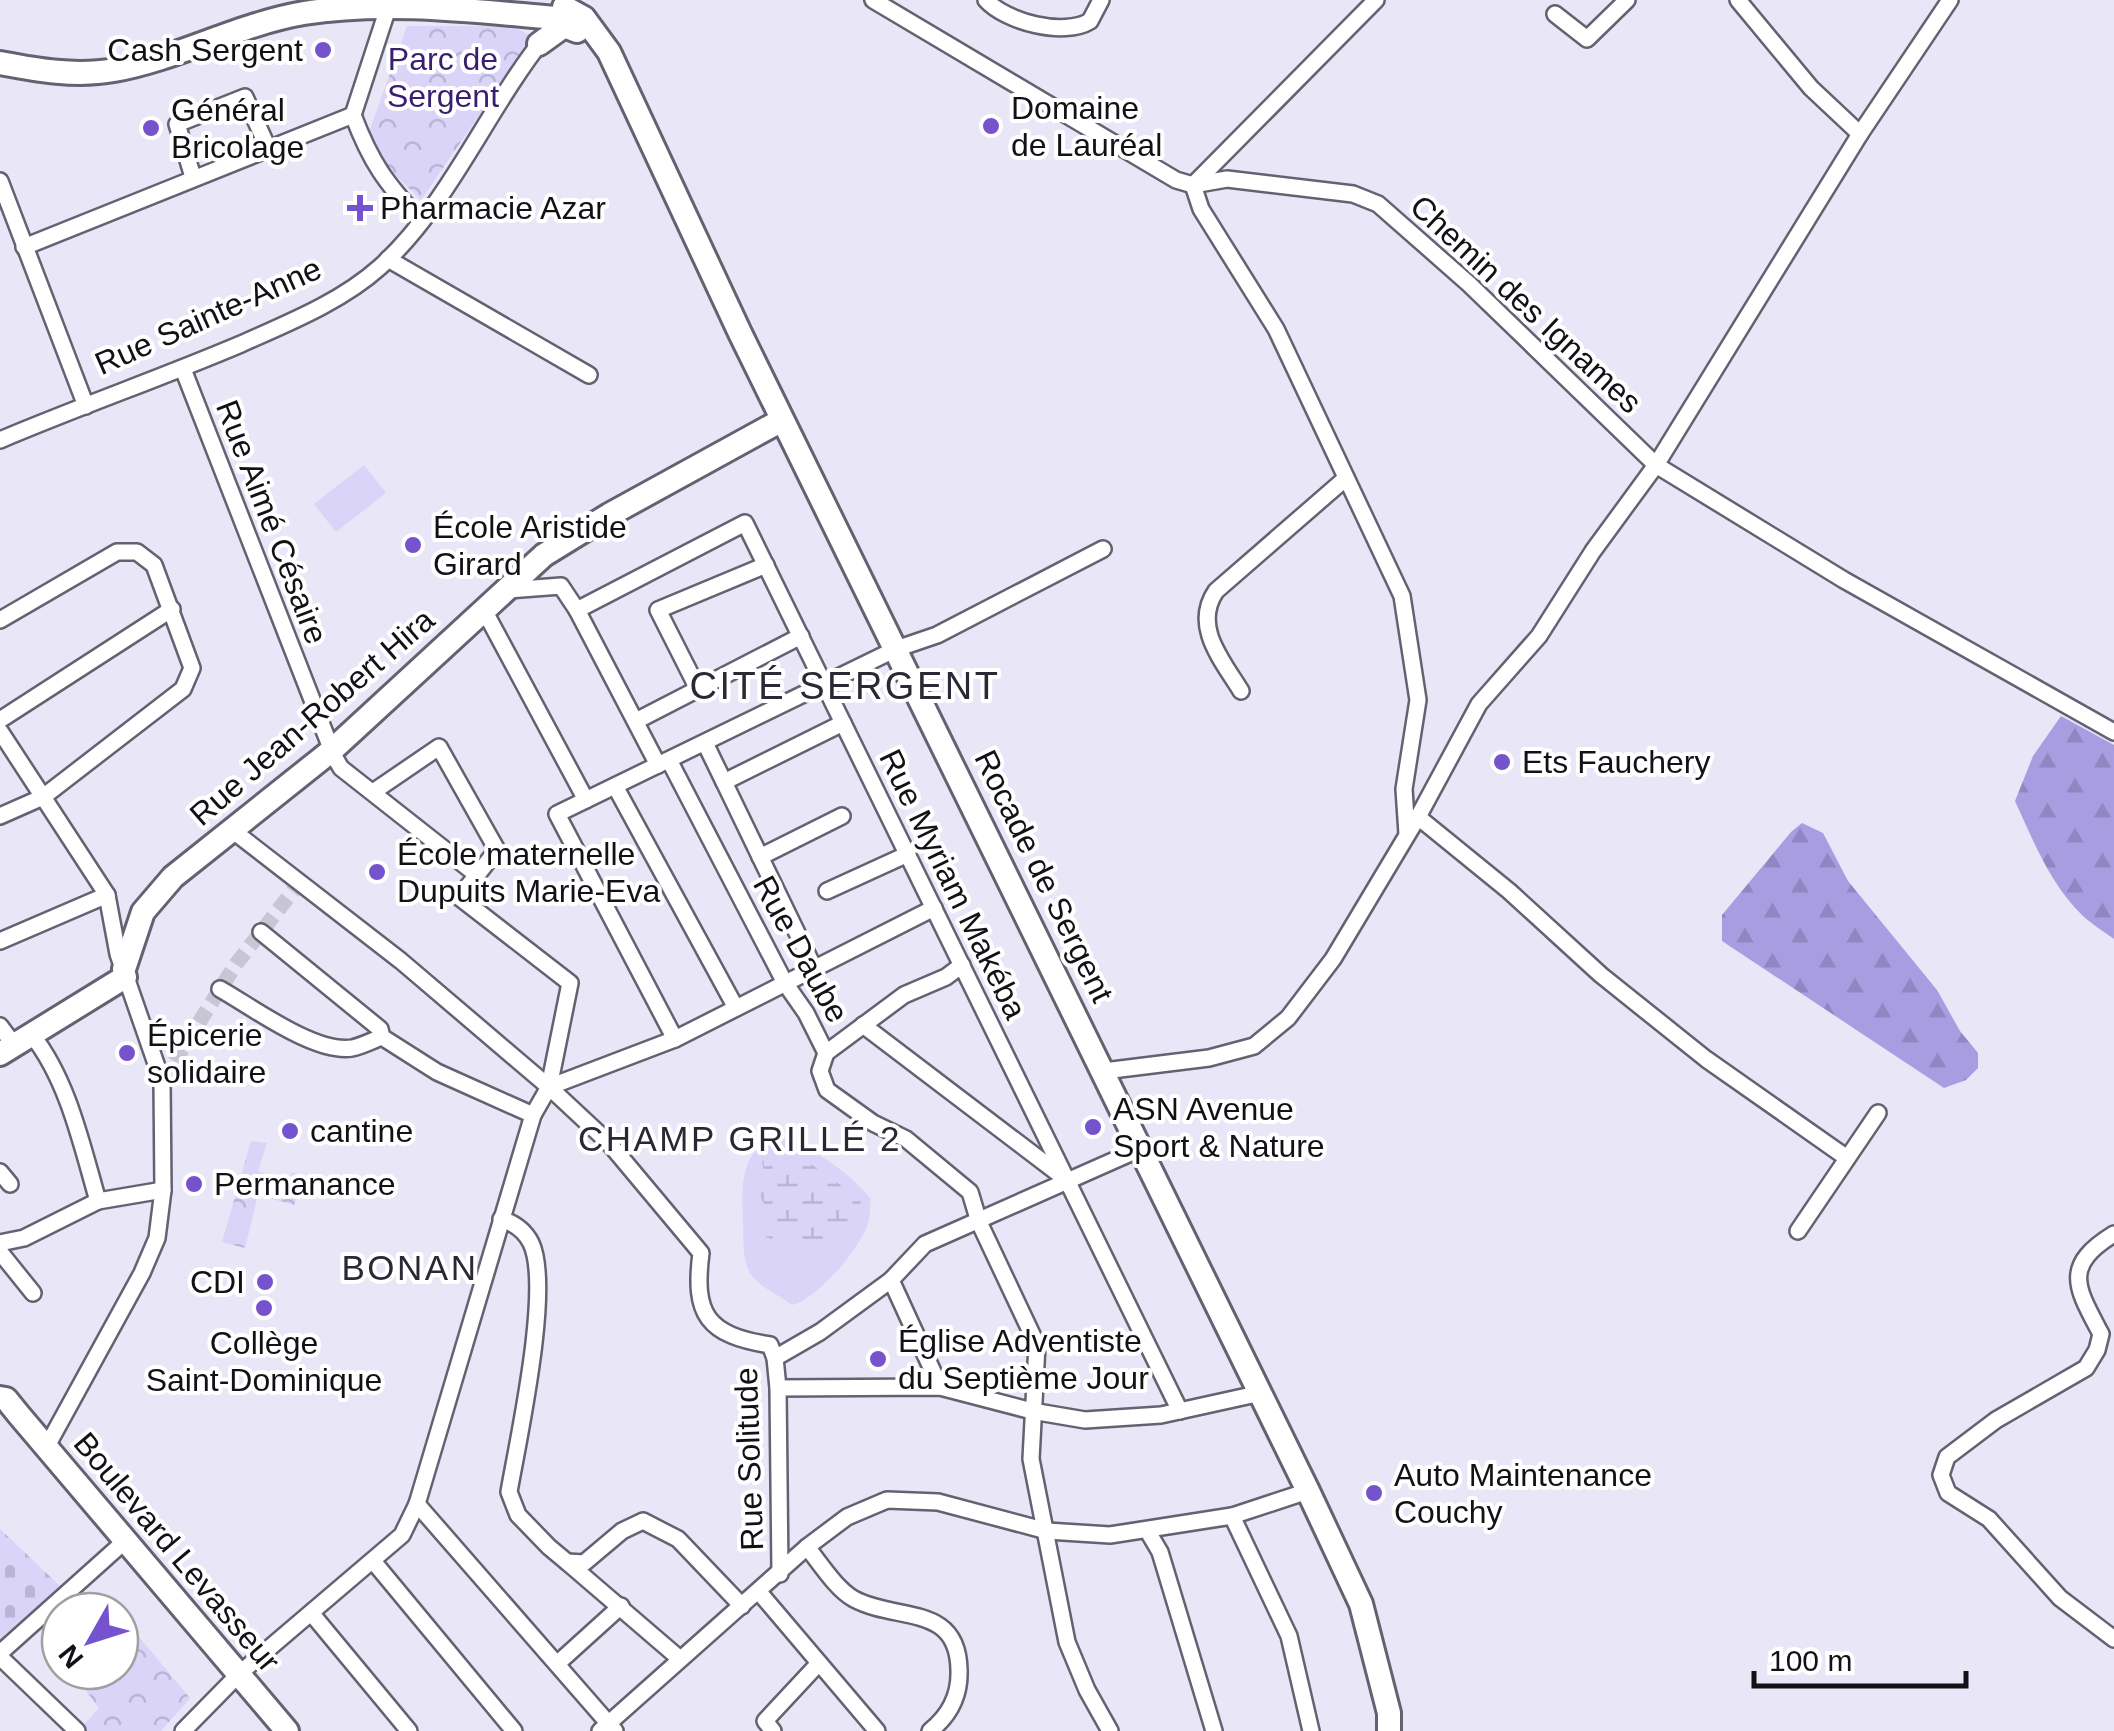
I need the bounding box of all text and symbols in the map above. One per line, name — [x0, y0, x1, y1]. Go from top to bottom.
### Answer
place label: Cash Sergent — [107, 32, 303, 68]
marker: Cash Sergent — [312, 39, 334, 61]
park label: Parc de Sergent — [387, 41, 499, 114]
place label: Domaine de Lauréal — [1011, 90, 1162, 163]
place label: Général Bricolage — [171, 92, 304, 165]
marker: Domaine de Lauréal — [980, 115, 1002, 137]
marker: Général Bricolage — [140, 117, 162, 139]
street label: Chemin des Ignames — [1403, 188, 1649, 420]
place label: Pharmacie Azar — [380, 190, 606, 226]
marker: Pharmacie Azar — [349, 197, 371, 219]
street label: Rue Sainte-Anne — [89, 250, 327, 382]
street label: Rue Aimé Césaire — [209, 395, 335, 649]
place label: École Aristide Girard — [433, 509, 627, 582]
marker: École Aristide Girard — [402, 534, 424, 556]
street label: Rue Jean-Robert Hira — [183, 601, 441, 833]
district label: CITÉ SERGENT — [690, 665, 1000, 707]
street label: Rue Myriam Makéba — [872, 743, 1034, 1025]
street label: Rocade de Sergent — [967, 744, 1121, 1008]
place label: Ets Fauchery — [1522, 744, 1711, 780]
marker: Ets Fauchery — [1491, 751, 1513, 773]
place label: École maternelle Dupuits Marie-Eva — [397, 836, 660, 909]
marker: École maternelle Dupuits Marie-Eva — [366, 861, 388, 883]
street label: Rue Daube — [746, 869, 856, 1029]
place label: Épicerie solidaire — [147, 1017, 266, 1090]
marker: Épicerie solidaire — [116, 1042, 138, 1064]
place label: ASN Avenue Sport & Nature — [1113, 1091, 1325, 1164]
place label: cantine — [310, 1113, 413, 1149]
marker: ASN Avenue Sport & Nature — [1082, 1116, 1104, 1138]
district label: CHAMP GRILLÉ 2 — [578, 1119, 902, 1158]
marker: cantine — [279, 1120, 301, 1142]
place label: Permanance — [214, 1166, 395, 1202]
marker: Permanance — [183, 1173, 205, 1195]
district label: BONAN — [342, 1248, 478, 1287]
place label: CDI — [190, 1264, 245, 1300]
marker: CDI — [254, 1271, 276, 1293]
marker: Collège Saint-Dominique — [253, 1297, 275, 1319]
place label: Église Adventiste du Septième Jour — [898, 1323, 1149, 1396]
place label: Collège Saint-Dominique — [146, 1325, 382, 1398]
marker: Église Adventiste du Septième Jour — [867, 1348, 889, 1370]
street label: Rue Solitude — [728, 1367, 770, 1551]
street label: Boulevard Levasseur — [67, 1425, 288, 1679]
place label: Auto Maintenance Couchy — [1394, 1457, 1652, 1530]
marker: Auto Maintenance Couchy — [1363, 1482, 1385, 1504]
north arrow — [40, 1591, 140, 1691]
scale bar — [1754, 1626, 1966, 1688]
text: N — [53, 1639, 89, 1674]
text: 100 m — [1769, 1644, 1852, 1677]

